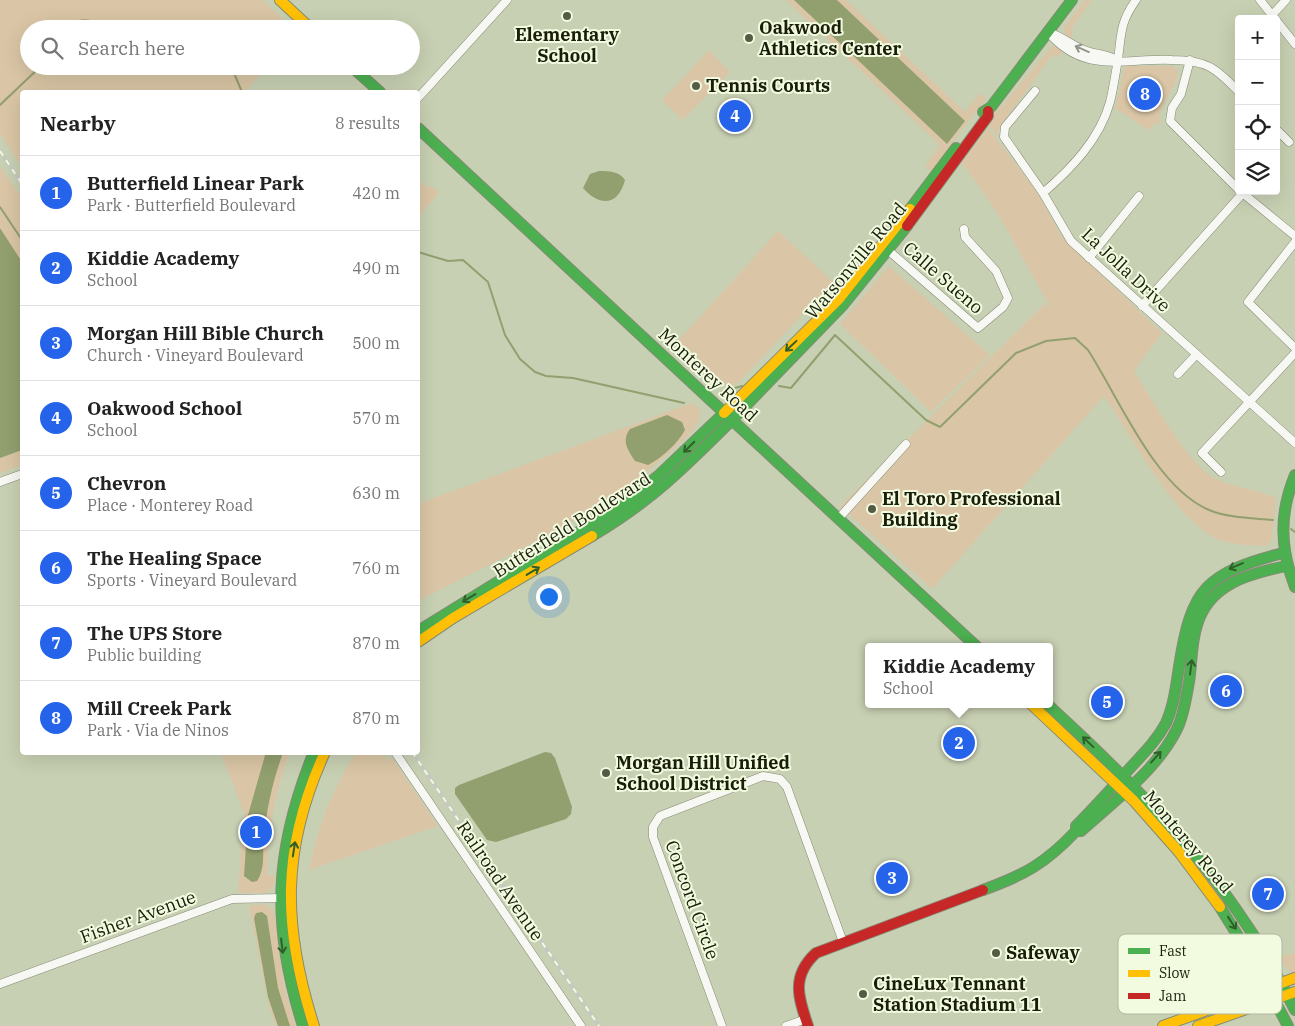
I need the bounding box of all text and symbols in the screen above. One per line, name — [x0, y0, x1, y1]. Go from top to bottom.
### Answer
marker: Elementary School — [561, 10, 573, 22]
map controls — [1235, 15, 1280, 195]
button: + — [1235, 15, 1280, 60]
place label: Oakwood Athletics Center — [759, 16, 901, 60]
search box — [20, 20, 420, 75]
place label: Elementary School — [515, 23, 620, 67]
marker: Oakwood Athletics Center — [743, 32, 755, 44]
icon: search — [38, 34, 66, 62]
text: Search here — [78, 36, 185, 60]
one-way arrow — [1075, 43, 1090, 53]
button: − — [1235, 60, 1280, 105]
place label: Tennis Courts — [706, 74, 830, 97]
pin: 8 — [1129, 75, 1161, 113]
marker: Tennis Courts — [690, 80, 702, 92]
pin: 4 — [719, 97, 751, 135]
button: locate — [1235, 105, 1280, 150]
text: Nearby — [40, 109, 116, 137]
text: 8 results — [335, 113, 400, 133]
button: layers — [1235, 150, 1280, 195]
text: Butterfield Linear Park — [87, 171, 304, 195]
text: 1 — [51, 183, 61, 203]
text: 420 m — [352, 183, 400, 203]
text: Park · Butterfield Boulevard — [87, 195, 296, 215]
street label: Watsonville Road — [800, 198, 911, 324]
street label: La Jolla Drive — [1077, 223, 1176, 317]
street label: Calle Sueno — [898, 236, 988, 319]
text: Kiddie Academy — [87, 246, 239, 270]
text: 2 — [51, 258, 61, 278]
text: 490 m — [352, 258, 400, 278]
text: School — [87, 270, 138, 290]
text: Morgan Hill Bible Church — [87, 321, 324, 345]
street label: Monterey Road — [654, 323, 763, 427]
text: 3 — [51, 333, 61, 353]
text: 500 m — [352, 333, 400, 353]
one-way arrow — [785, 340, 798, 352]
text: Church · Vineyard Boulevard — [87, 345, 304, 365]
text: Oakwood School — [87, 396, 242, 420]
text: 4 — [51, 408, 61, 428]
text: 570 m — [352, 408, 400, 428]
text: School — [87, 420, 138, 440]
one-way arrow — [683, 440, 695, 453]
street label: Butterfield Boulevard — [489, 467, 655, 582]
text: Chevron — [87, 471, 166, 495]
text: 5 — [51, 483, 61, 503]
text: 630 m — [352, 483, 400, 503]
place label: El Toro Professional Building — [882, 487, 1061, 531]
text: Place · Monterey Road — [87, 495, 253, 515]
marker: El Toro Professional Building — [866, 503, 878, 515]
text: The Healing Space — [87, 546, 262, 570]
text: 6 — [51, 558, 61, 578]
text: 760 m — [352, 558, 400, 578]
one-way arrow — [1229, 561, 1244, 571]
one-way arrow — [526, 565, 540, 575]
text: Sports · Vineyard Boulevard — [87, 570, 297, 590]
your location — [536, 584, 562, 610]
one-way arrow — [463, 593, 477, 603]
text: The UPS Store — [87, 621, 222, 645]
text: 7 — [51, 633, 61, 653]
text: 870 m — [352, 633, 400, 653]
popup — [865, 643, 1053, 708]
text: Public building — [87, 645, 201, 665]
text: Kiddie Academy — [883, 654, 1035, 678]
one-way arrow — [1186, 659, 1196, 675]
pin: 6 — [1210, 672, 1242, 710]
text: School — [883, 678, 934, 698]
pin: 5 — [1091, 683, 1123, 721]
text: Mill Creek Park — [87, 696, 231, 720]
text: 8 — [51, 708, 61, 728]
text: 870 m — [352, 708, 400, 728]
text: Park · Via de Ninos — [87, 720, 229, 740]
pin: 2 — [943, 724, 975, 762]
one-way arrow — [1082, 736, 1095, 748]
place label: Morgan Hill Unified School District — [616, 751, 790, 795]
one-way arrow — [1150, 751, 1162, 764]
marker: Morgan Hill Unified School District — [600, 767, 612, 779]
street label: Monterey Road — [1139, 785, 1238, 898]
pin: 1 — [240, 813, 272, 851]
street label: Railroad Avenue — [452, 816, 549, 945]
street label: Concord Circle — [660, 837, 725, 963]
one-way arrow — [289, 842, 299, 858]
pin: 3 — [876, 859, 908, 897]
pin: 7 — [1252, 875, 1284, 913]
street label: Fisher Avenue — [77, 885, 199, 948]
one-way arrow — [1227, 916, 1237, 930]
legend — [1118, 934, 1282, 1014]
one-way arrow — [277, 938, 287, 954]
place label: Safeway — [1006, 941, 1080, 964]
text: Fast — [1159, 942, 1187, 960]
marker: Safeway — [990, 947, 1002, 959]
text: Slow — [1159, 964, 1190, 982]
place label: CineLux Tennant Station Stadium 11 — [873, 972, 1042, 1016]
text: Jam — [1159, 987, 1186, 1005]
marker: CineLux Tennant Station Stadium 11 — [857, 988, 869, 1000]

